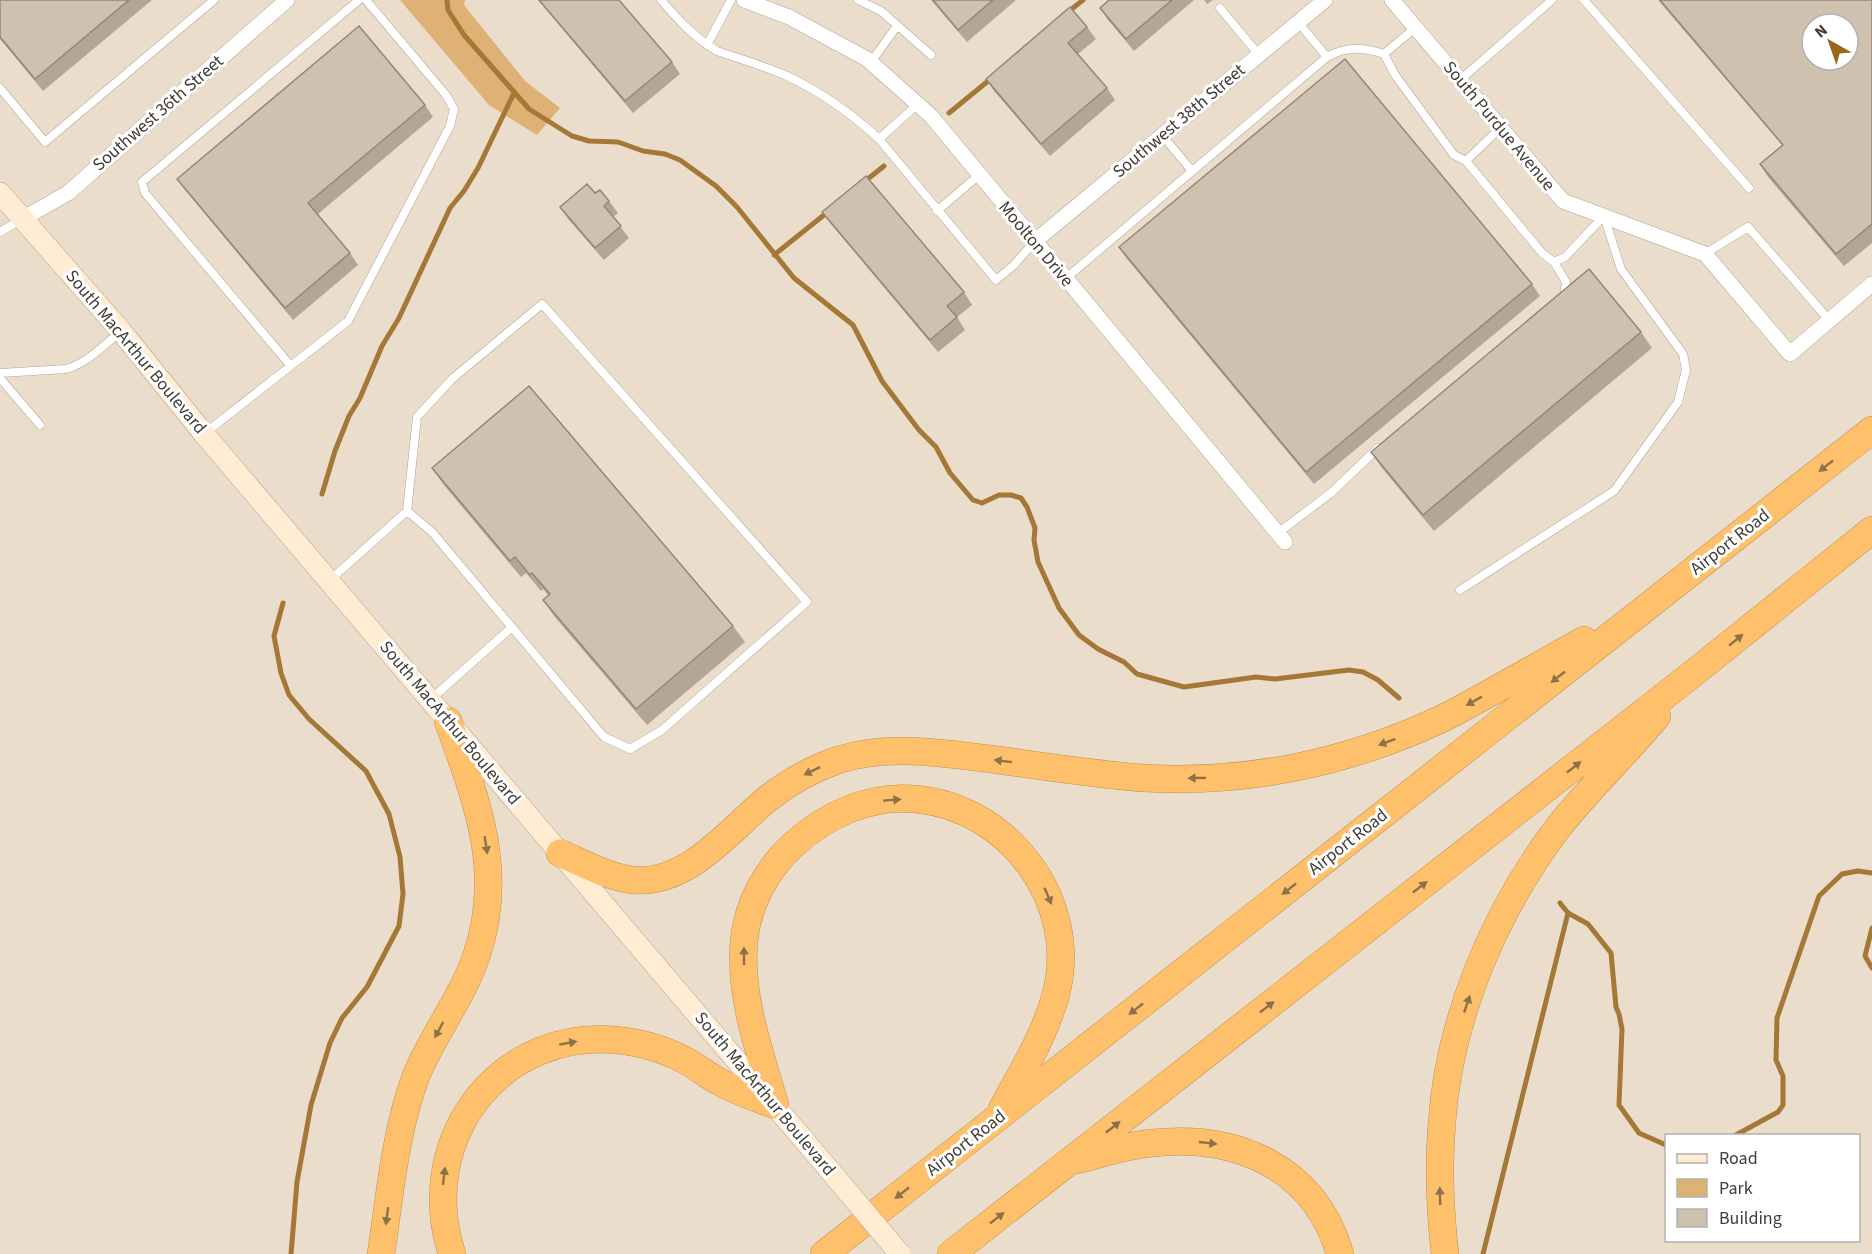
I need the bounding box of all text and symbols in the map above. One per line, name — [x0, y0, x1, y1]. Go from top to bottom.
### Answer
north arrow — [1800, 12, 1860, 72]
text: N — [1810, 19, 1832, 43]
street label: Southwest 36th Street — [87, 49, 229, 177]
street label: South Purdue Avenue — [1437, 56, 1561, 196]
street label: Southwest 38th Street — [1107, 58, 1251, 184]
street label: Moolton Drive — [993, 196, 1079, 292]
street label: South MacArthur Boulevard — [60, 265, 212, 439]
one-way arrow — [1818, 460, 1834, 473]
street label: Airport Road — [1685, 503, 1775, 581]
one-way arrow — [1728, 633, 1744, 646]
street label: South MacArthur Boulevard — [374, 636, 526, 810]
one-way arrow — [1550, 671, 1566, 684]
one-way arrow — [1465, 696, 1482, 706]
one-way arrow — [1378, 738, 1396, 747]
one-way arrow — [993, 756, 1012, 765]
one-way arrow — [1566, 760, 1582, 773]
one-way arrow — [803, 767, 820, 776]
one-way arrow — [1187, 774, 1206, 783]
one-way arrow — [883, 795, 902, 804]
street label: Airport Road — [1303, 803, 1393, 881]
one-way arrow — [481, 836, 490, 855]
one-way arrow — [1413, 881, 1428, 893]
one-way arrow — [1282, 882, 1297, 894]
one-way arrow — [1043, 887, 1052, 904]
one-way arrow — [739, 947, 749, 966]
one-way arrow — [1462, 995, 1472, 1013]
one-way arrow — [1259, 1001, 1274, 1013]
one-way arrow — [1128, 1003, 1144, 1016]
street label: South MacArthur Boulevard — [689, 1007, 841, 1181]
one-way arrow — [434, 1021, 444, 1038]
one-way arrow — [559, 1038, 578, 1047]
street label: Airport Road — [921, 1104, 1011, 1182]
one-way arrow — [1105, 1120, 1121, 1133]
legend — [1665, 1134, 1860, 1242]
one-way arrow — [1199, 1138, 1218, 1148]
text: Road — [1719, 1146, 1758, 1171]
one-way arrow — [439, 1166, 449, 1185]
text: Park — [1719, 1176, 1753, 1201]
one-way arrow — [1436, 1186, 1445, 1205]
one-way arrow — [894, 1187, 910, 1200]
text: Building — [1719, 1206, 1782, 1231]
one-way arrow — [382, 1207, 391, 1226]
one-way arrow — [989, 1211, 1005, 1224]

